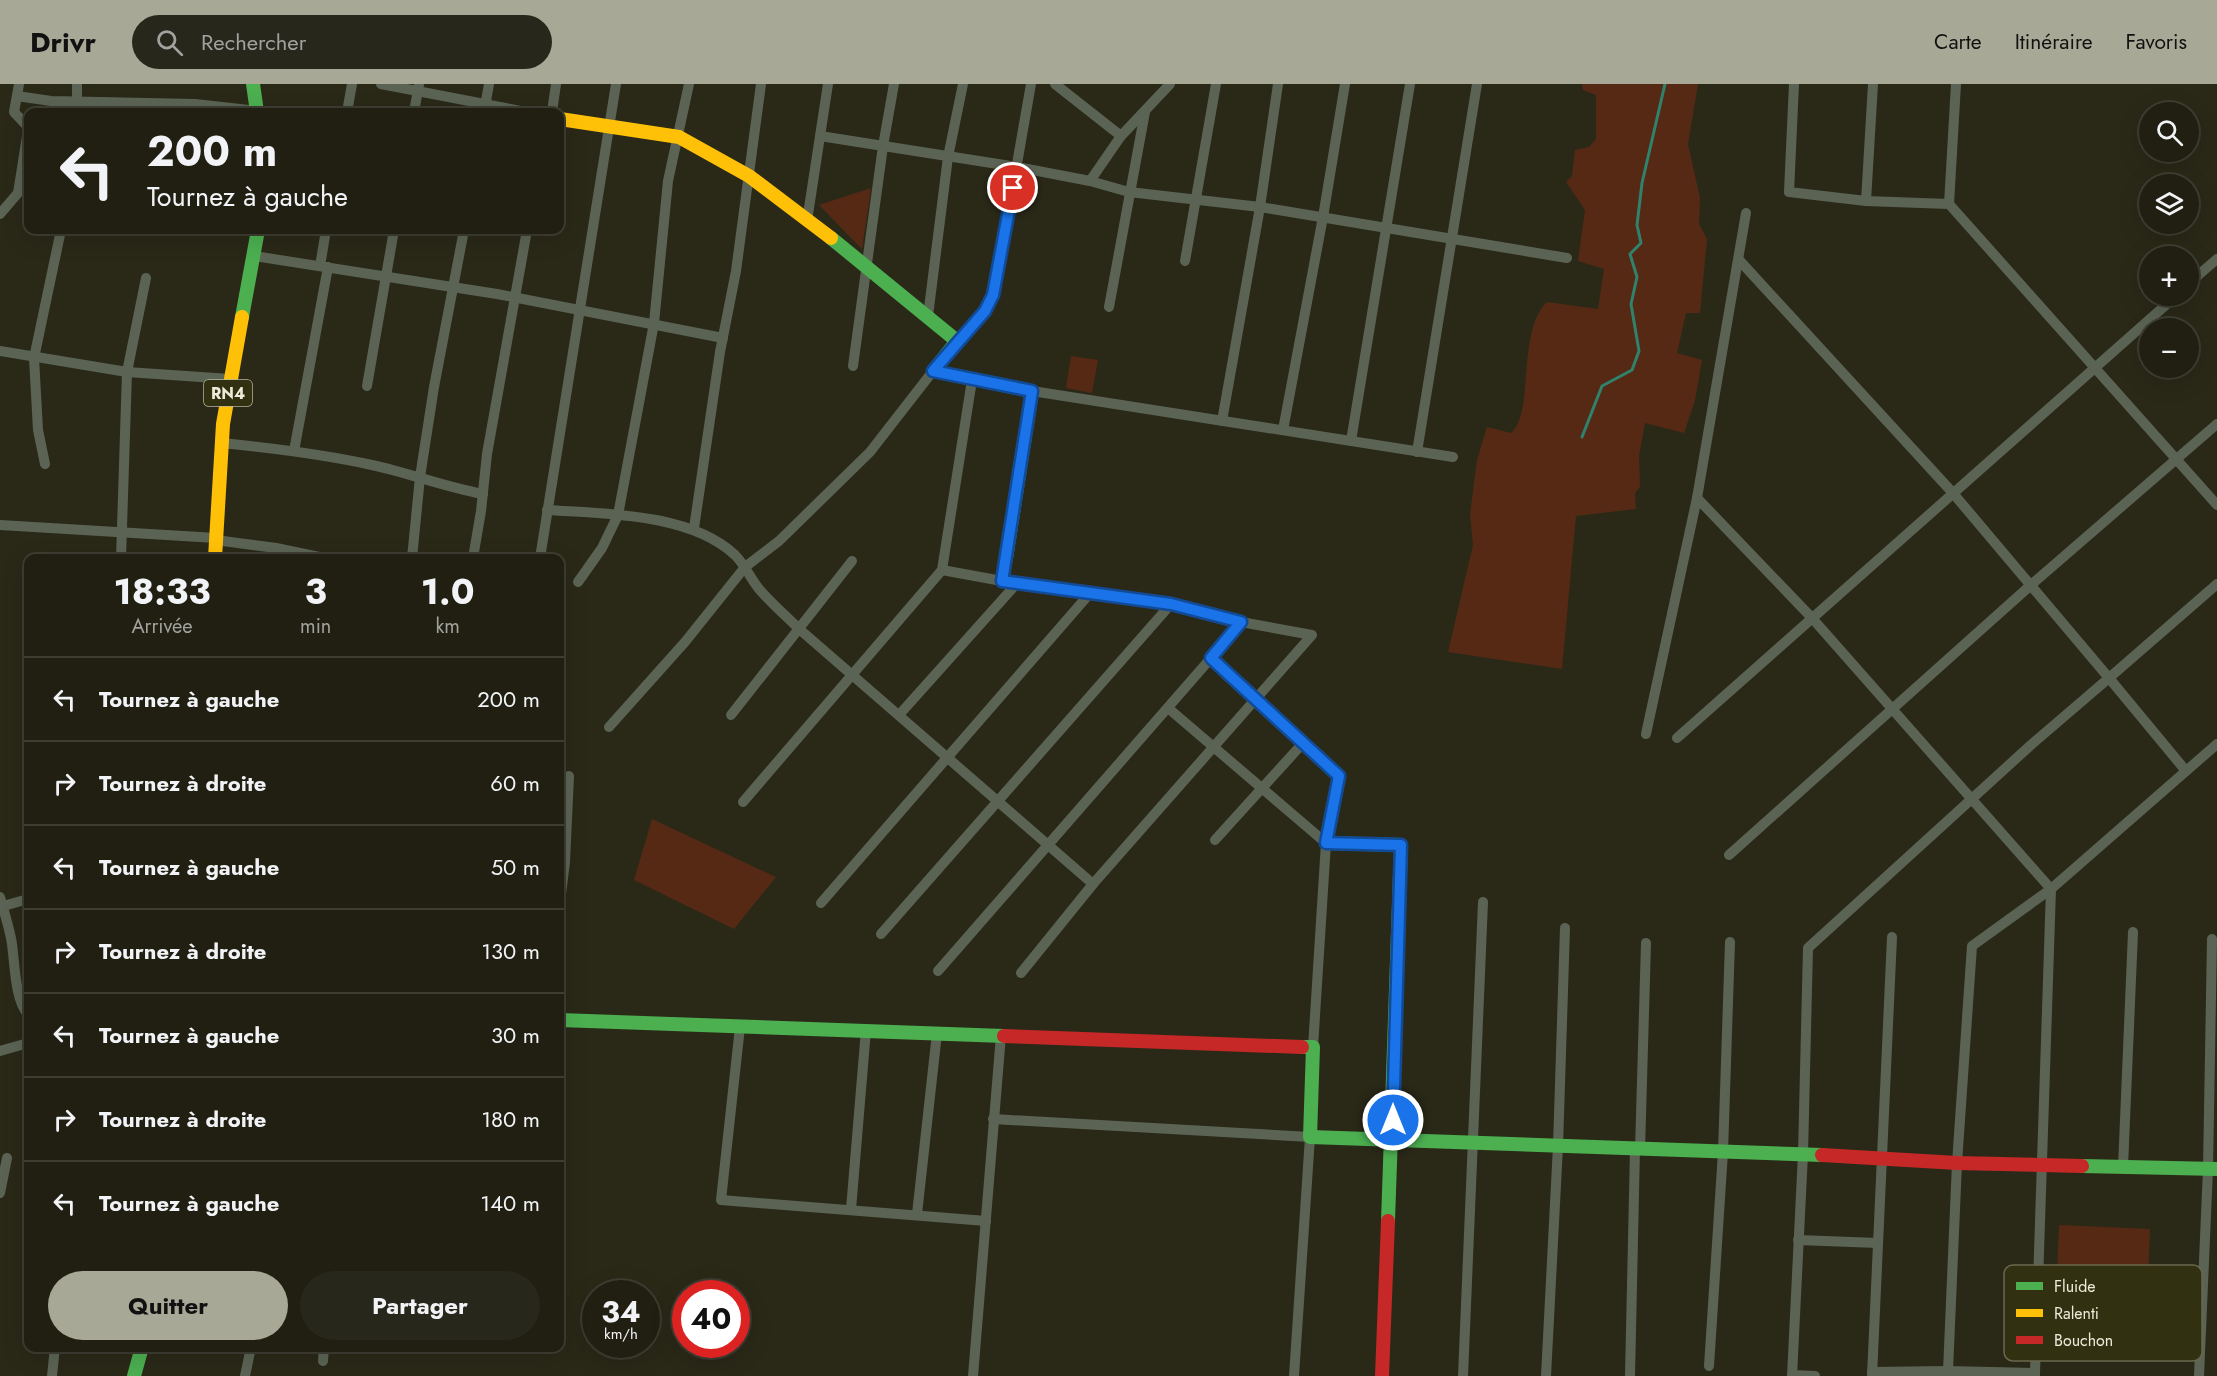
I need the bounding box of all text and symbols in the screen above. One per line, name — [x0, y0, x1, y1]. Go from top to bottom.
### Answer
search box — [132, 15, 552, 69]
text: Drivr — [30, 22, 96, 63]
icon: search — [153, 26, 186, 59]
text: Rechercher — [201, 26, 306, 58]
text: Carte — [1934, 27, 1982, 57]
text: Itinéraire — [2015, 27, 2093, 57]
text: Favoris — [2126, 27, 2187, 57]
map controls — [2139, 102, 2199, 378]
button: search — [2139, 102, 2199, 162]
text: 200 m — [147, 121, 277, 182]
icon: left — [48, 132, 126, 210]
pin — [987, 162, 1038, 213]
icon: arrive — [996, 171, 1029, 204]
button: layers — [2139, 174, 2199, 234]
text: Tournez à gauche — [147, 177, 348, 216]
button: + — [2139, 246, 2199, 306]
button: − — [2139, 318, 2199, 378]
road number: RN4 — [204, 380, 252, 406]
text: 18:33 — [113, 565, 211, 617]
text: 3 — [305, 565, 327, 617]
text: 1.0 — [421, 565, 475, 617]
text: Arrivée — [131, 612, 193, 641]
text: min — [300, 612, 331, 641]
text: km — [435, 612, 460, 641]
icon: left — [48, 683, 81, 716]
text: Tournez à gauche — [99, 683, 279, 715]
text: 200 m — [477, 683, 540, 715]
icon: right — [48, 767, 81, 800]
text: Tournez à droite — [99, 767, 266, 799]
text: 60 m — [490, 767, 540, 799]
icon: left — [48, 851, 81, 884]
text: Tournez à gauche — [99, 851, 279, 883]
text: 50 m — [491, 851, 540, 883]
icon: right — [48, 935, 81, 968]
text: Tournez à droite — [99, 935, 266, 967]
text: 130 m — [481, 935, 540, 967]
icon: left — [48, 1019, 81, 1052]
text: Tournez à gauche — [99, 1019, 279, 1051]
text: 30 m — [491, 1019, 540, 1051]
position arrow — [1361, 1088, 1425, 1152]
icon: right — [48, 1103, 81, 1136]
text: Tournez à droite — [99, 1103, 266, 1135]
text: 180 m — [481, 1103, 540, 1135]
icon: left — [48, 1187, 81, 1220]
text: Tournez à gauche — [99, 1187, 279, 1219]
text: 140 m — [480, 1187, 540, 1219]
legend — [2004, 1265, 2202, 1361]
button: Quitter — [48, 1271, 288, 1340]
button: Partager — [300, 1271, 540, 1340]
text: Fluide — [2054, 1275, 2096, 1298]
speed limit sign: 40 — [672, 1280, 750, 1358]
text: 34 — [601, 1290, 641, 1333]
text: Ralenti — [2054, 1302, 2099, 1325]
text: km/h — [604, 1323, 638, 1345]
text: Bouchon — [2054, 1329, 2113, 1352]

